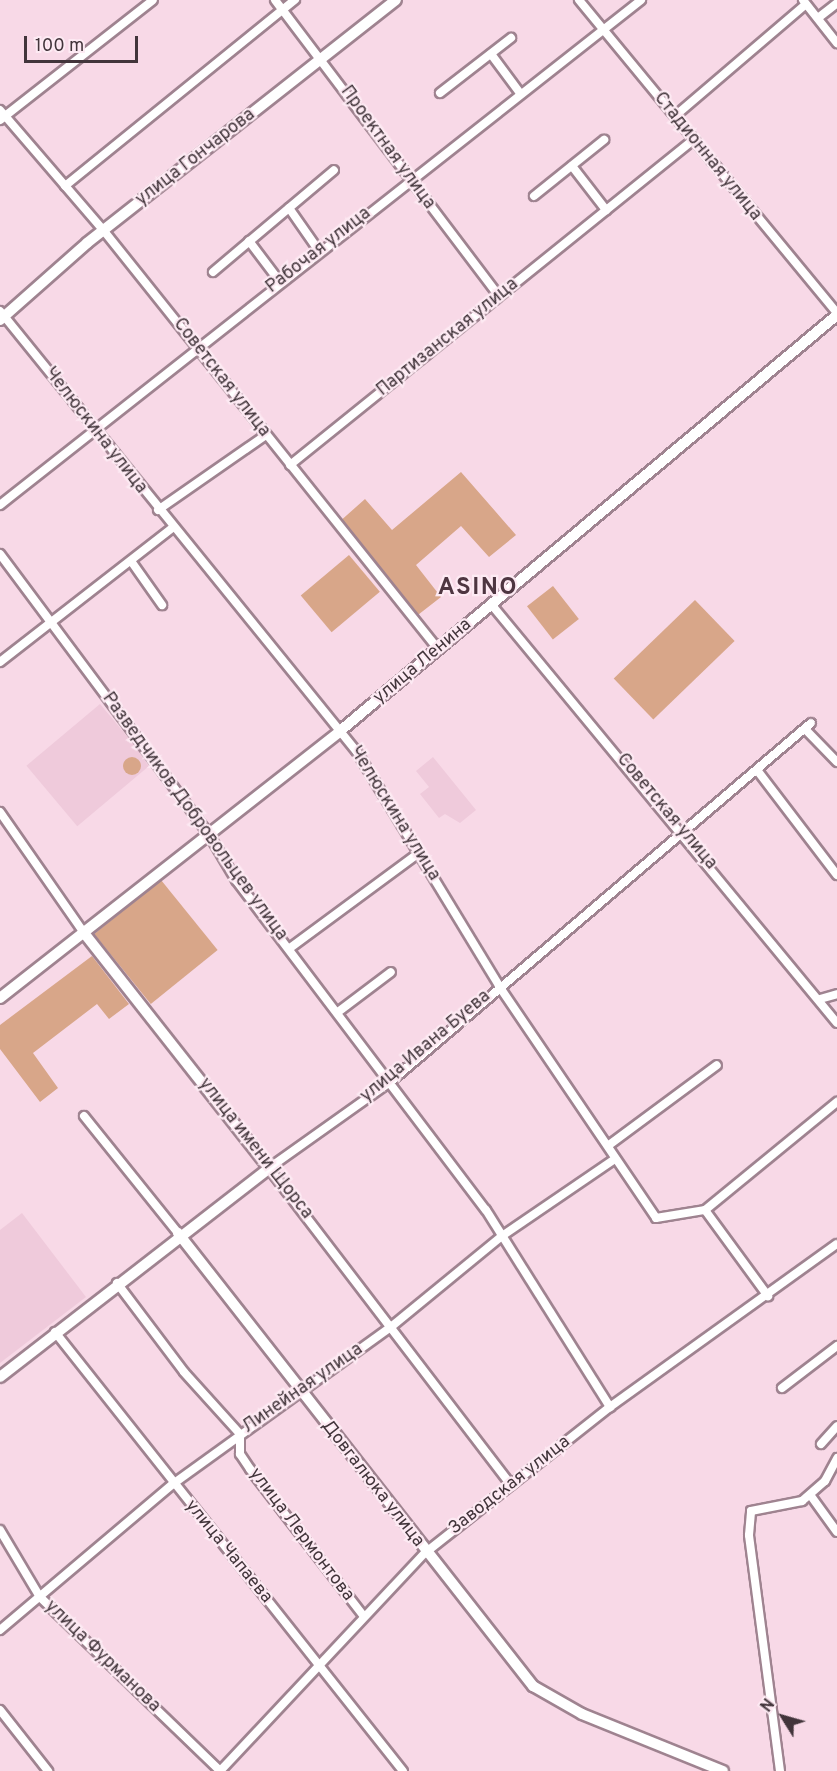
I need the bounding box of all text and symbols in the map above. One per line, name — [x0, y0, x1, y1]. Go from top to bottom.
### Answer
scale bar — [27, 24, 141, 62]
text: 100 m — [35, 35, 84, 58]
street label: Проектная улица — [335, 82, 439, 214]
street label: Стадионная улица — [648, 88, 766, 226]
street label: улица Гончарова — [132, 105, 260, 211]
street label: Рабочая улица — [262, 203, 376, 299]
street label: Партизанская улица — [373, 274, 523, 402]
street label: Советская улица — [168, 314, 274, 442]
street label: Челюскина улица — [39, 363, 151, 499]
district label: ASINO — [438, 575, 518, 603]
street label: улица Ленина — [370, 615, 476, 709]
street label: Разведчиков Добровольцев улица — [97, 689, 291, 945]
street label: Челюскина улица — [344, 743, 444, 885]
street label: Советская улица — [611, 750, 721, 874]
street label: улица Ивана Буева — [357, 986, 495, 1108]
street label: улица имени Щорса — [193, 1074, 317, 1224]
street label: Линейная улица — [239, 1339, 367, 1439]
street label: Довгалюка улица — [316, 1416, 428, 1552]
street label: Заводская улица — [445, 1432, 575, 1540]
street label: улица Лермонтова — [244, 1464, 358, 1606]
street label: улица Чапаева — [180, 1496, 276, 1608]
street label: улица Фурманова — [40, 1596, 164, 1718]
north arrow — [753, 1687, 813, 1747]
text: N — [757, 1696, 780, 1717]

